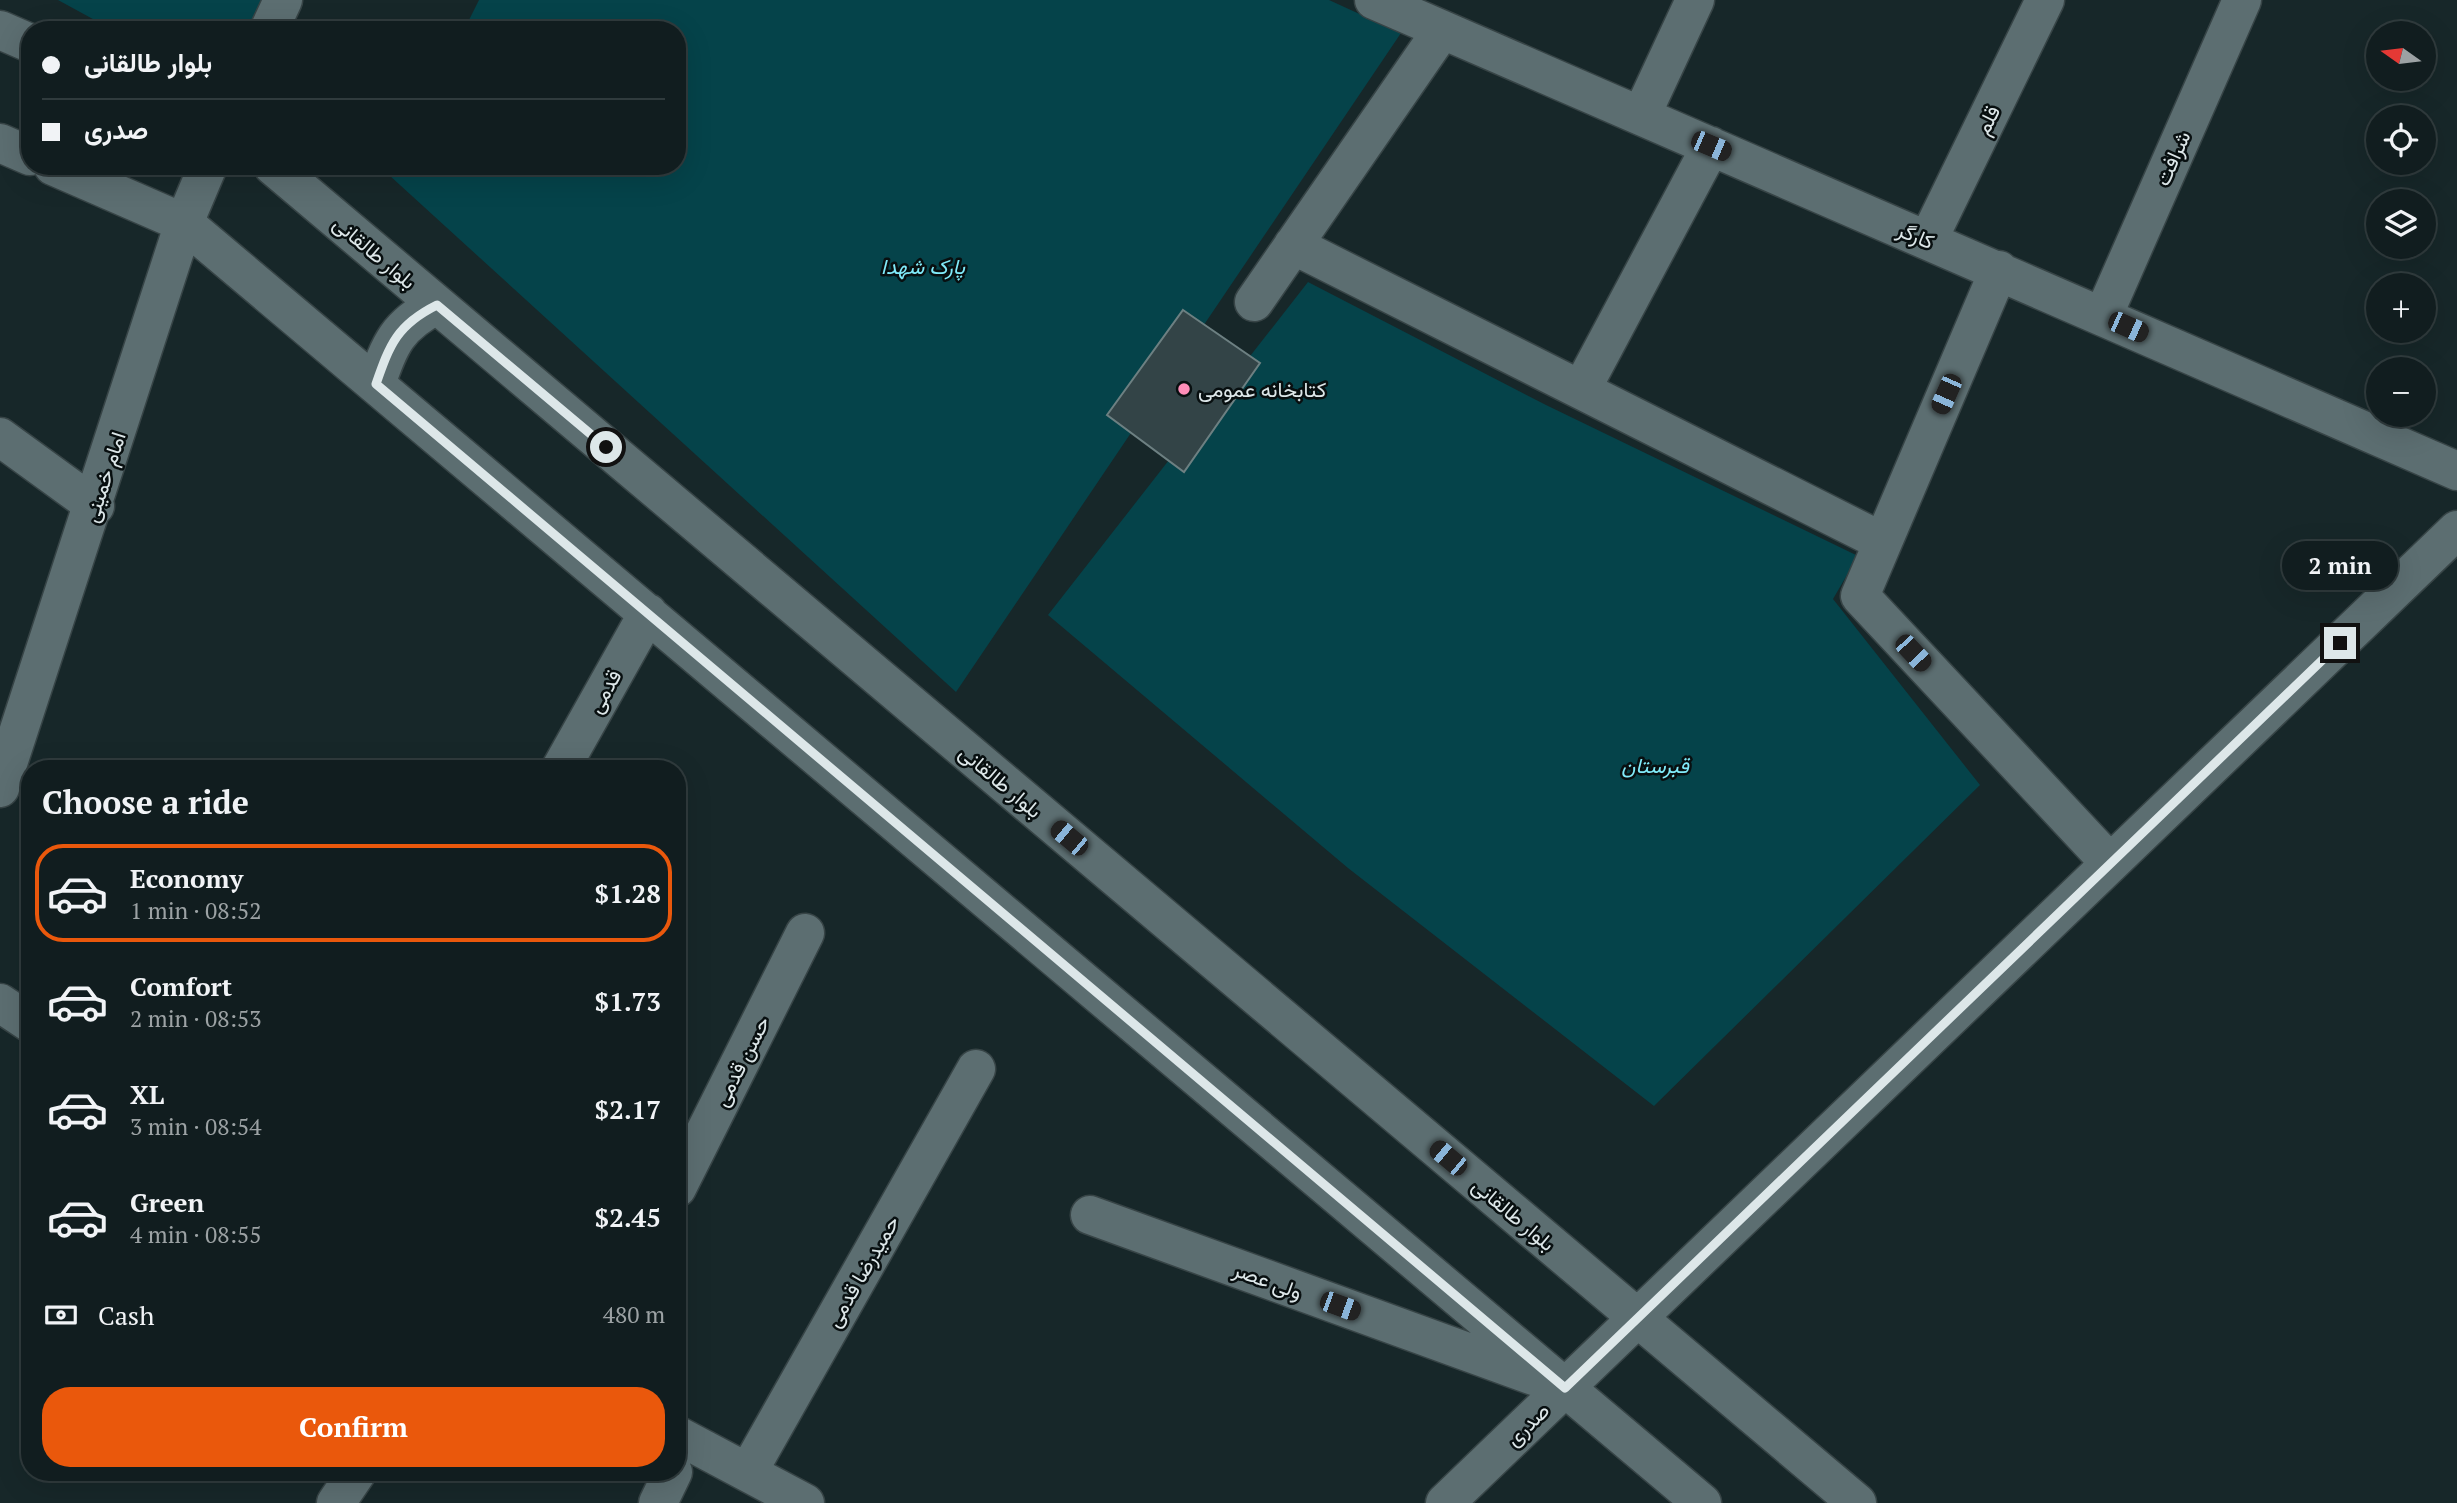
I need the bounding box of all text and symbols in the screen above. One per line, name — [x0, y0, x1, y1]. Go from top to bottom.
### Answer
north arrow — [2366, 21, 2436, 91]
map controls — [2366, 21, 2436, 427]
text: بلوار طالقانی — [84, 45, 212, 79]
street label: قلم — [1968, 101, 2007, 140]
button: locate — [2366, 105, 2436, 175]
text: صدری — [84, 112, 148, 146]
street label: شرافت — [2148, 126, 2196, 190]
car — [1688, 128, 1735, 164]
button: layers — [2366, 189, 2436, 259]
street label: بلوار طالقانی — [328, 209, 422, 295]
street label: کارگر — [1892, 214, 1939, 255]
park label: پارک شهدا — [881, 252, 965, 281]
button: + — [2366, 273, 2436, 343]
car — [2105, 309, 2152, 345]
button: − — [2366, 357, 2436, 427]
car — [1928, 371, 1965, 417]
place label: کتابخانه عمومی — [1198, 375, 1326, 403]
marker: کتابخانه عمومی — [1176, 381, 1192, 397]
street label: امام خمینی — [76, 428, 133, 526]
route start — [590, 431, 622, 463]
callout: 2 min — [2282, 542, 2398, 590]
text: 2 min — [2309, 550, 2371, 581]
route end — [2324, 627, 2356, 659]
car — [1891, 630, 1936, 676]
street label: قدمی — [581, 664, 627, 718]
street label: بلوار طالقانی — [954, 738, 1048, 824]
park label: قبرستان — [1621, 751, 1691, 779]
text: Choose a ride — [42, 781, 249, 823]
car — [1047, 816, 1092, 860]
text: Economy — [130, 861, 243, 895]
icon: car — [46, 862, 109, 925]
text: $1.28 — [595, 876, 661, 910]
text: 1 min · 08:52 — [130, 895, 262, 926]
text: Comfort — [130, 969, 232, 1003]
icon: car — [46, 970, 109, 1033]
text: $1.73 — [595, 984, 661, 1018]
text: 2 min · 08:53 — [130, 1003, 262, 1034]
street label: حسن قدمی — [706, 1011, 776, 1111]
text: XL — [130, 1077, 164, 1111]
icon: car — [46, 1078, 109, 1141]
text: $2.17 — [595, 1092, 661, 1126]
text: 3 min · 08:54 — [130, 1111, 262, 1142]
car — [1426, 1136, 1471, 1180]
street label: بلوار طالقانی — [1467, 1171, 1561, 1257]
text: Green — [130, 1185, 204, 1219]
icon: car — [46, 1186, 109, 1249]
text: $2.45 — [595, 1200, 661, 1234]
street label: حمیدرضا قدمی — [819, 1210, 905, 1332]
text: 4 min · 08:55 — [130, 1219, 262, 1250]
street label: ولی عصر — [1229, 1254, 1306, 1305]
car — [1317, 1289, 1364, 1323]
icon: cash — [42, 1296, 80, 1334]
text: Cash — [98, 1298, 154, 1332]
text: 480 m — [603, 1299, 665, 1330]
button: Confirm — [42, 1387, 665, 1467]
street label: صدری — [1499, 1396, 1555, 1452]

